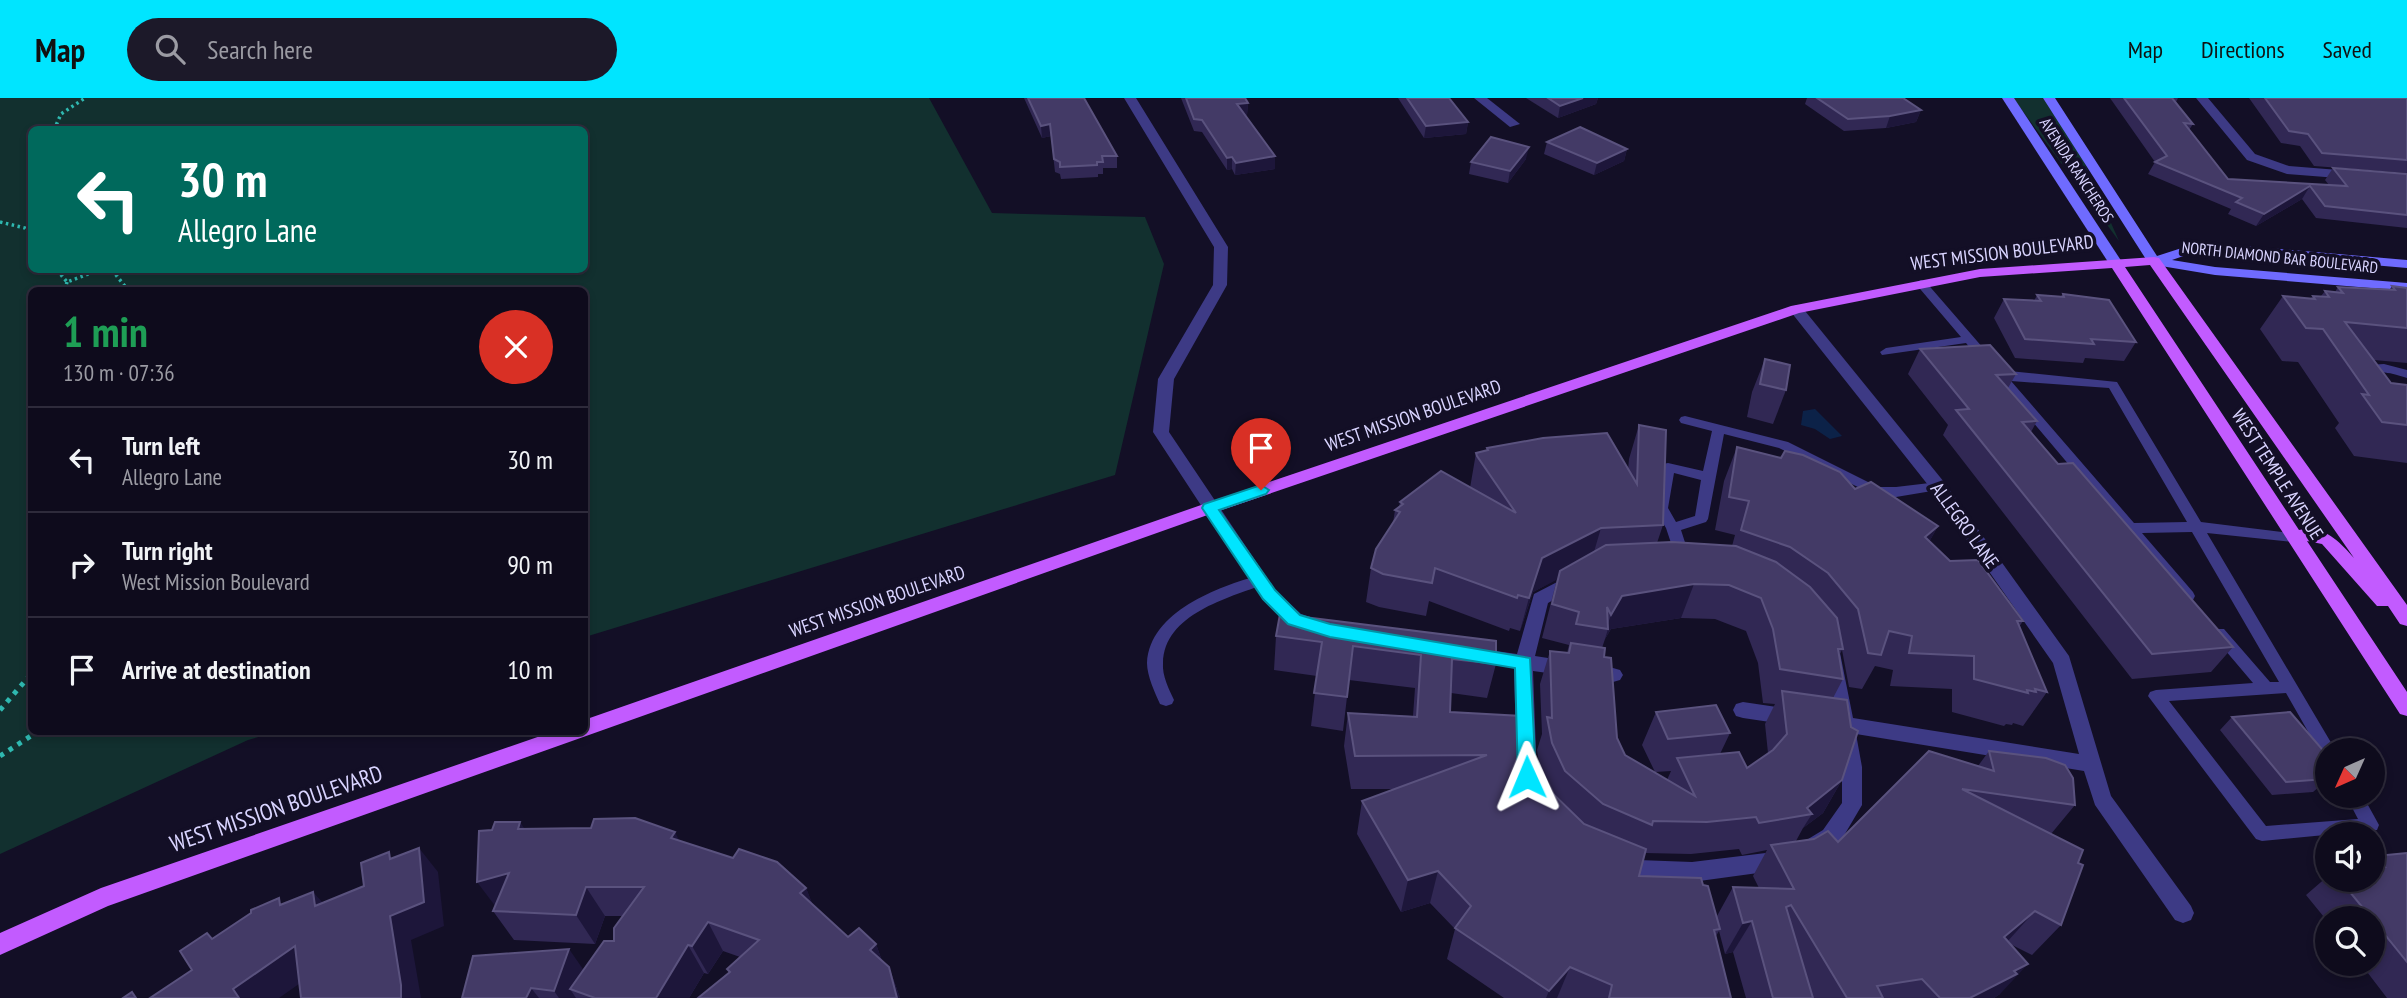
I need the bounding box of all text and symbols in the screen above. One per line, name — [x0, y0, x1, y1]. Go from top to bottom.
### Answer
search box — [127, 18, 617, 81]
text: Map — [35, 28, 85, 71]
icon: search — [151, 30, 189, 68]
text: Search here — [207, 33, 313, 66]
text: Map — [2128, 34, 2163, 65]
text: Directions — [2201, 34, 2285, 65]
text: Saved — [2323, 34, 2372, 65]
street label: AVENIDA RANCHEROS — [2036, 114, 2118, 226]
text: 30 m — [178, 147, 267, 211]
icon: left — [63, 154, 154, 245]
text: Allegro Lane — [178, 209, 317, 251]
street label: WEST MISSION BOULEVARD — [1909, 229, 2095, 275]
street label: NORTH DIAMOND BAR BOULEVARD — [2181, 237, 2379, 277]
text: 1 min — [63, 304, 148, 359]
button: close — [479, 310, 553, 384]
text: 130 m · 07:36 — [63, 358, 175, 387]
street label: WEST MISSION BOULEVARD — [1322, 374, 1504, 456]
street label: WEST TEMPLE AVENUE — [2227, 404, 2329, 544]
pin — [1231, 418, 1291, 490]
text: Turn left — [122, 429, 200, 462]
icon: arrive — [1242, 429, 1280, 467]
icon: left — [63, 441, 101, 479]
text: 30 m — [507, 443, 553, 476]
text: Allegro Lane — [122, 462, 222, 491]
street label: ALLEGRO LANE — [1926, 477, 2004, 573]
text: Turn right — [122, 534, 213, 567]
icon: right — [63, 546, 101, 584]
text: 90 m — [507, 548, 553, 581]
street label: WEST MISSION BOULEVARD — [786, 560, 968, 642]
text: West Mission Boulevard — [122, 567, 310, 596]
icon: arrive — [63, 651, 101, 689]
text: Arrive at destination — [122, 653, 311, 686]
text: 10 m — [507, 653, 553, 686]
north arrow — [2315, 738, 2385, 808]
map controls — [2315, 738, 2385, 976]
position arrow — [1490, 740, 1564, 814]
street label: WEST MISSION BOULEVARD — [166, 758, 386, 858]
button: sound — [2315, 822, 2385, 892]
button: search — [2315, 906, 2385, 976]

